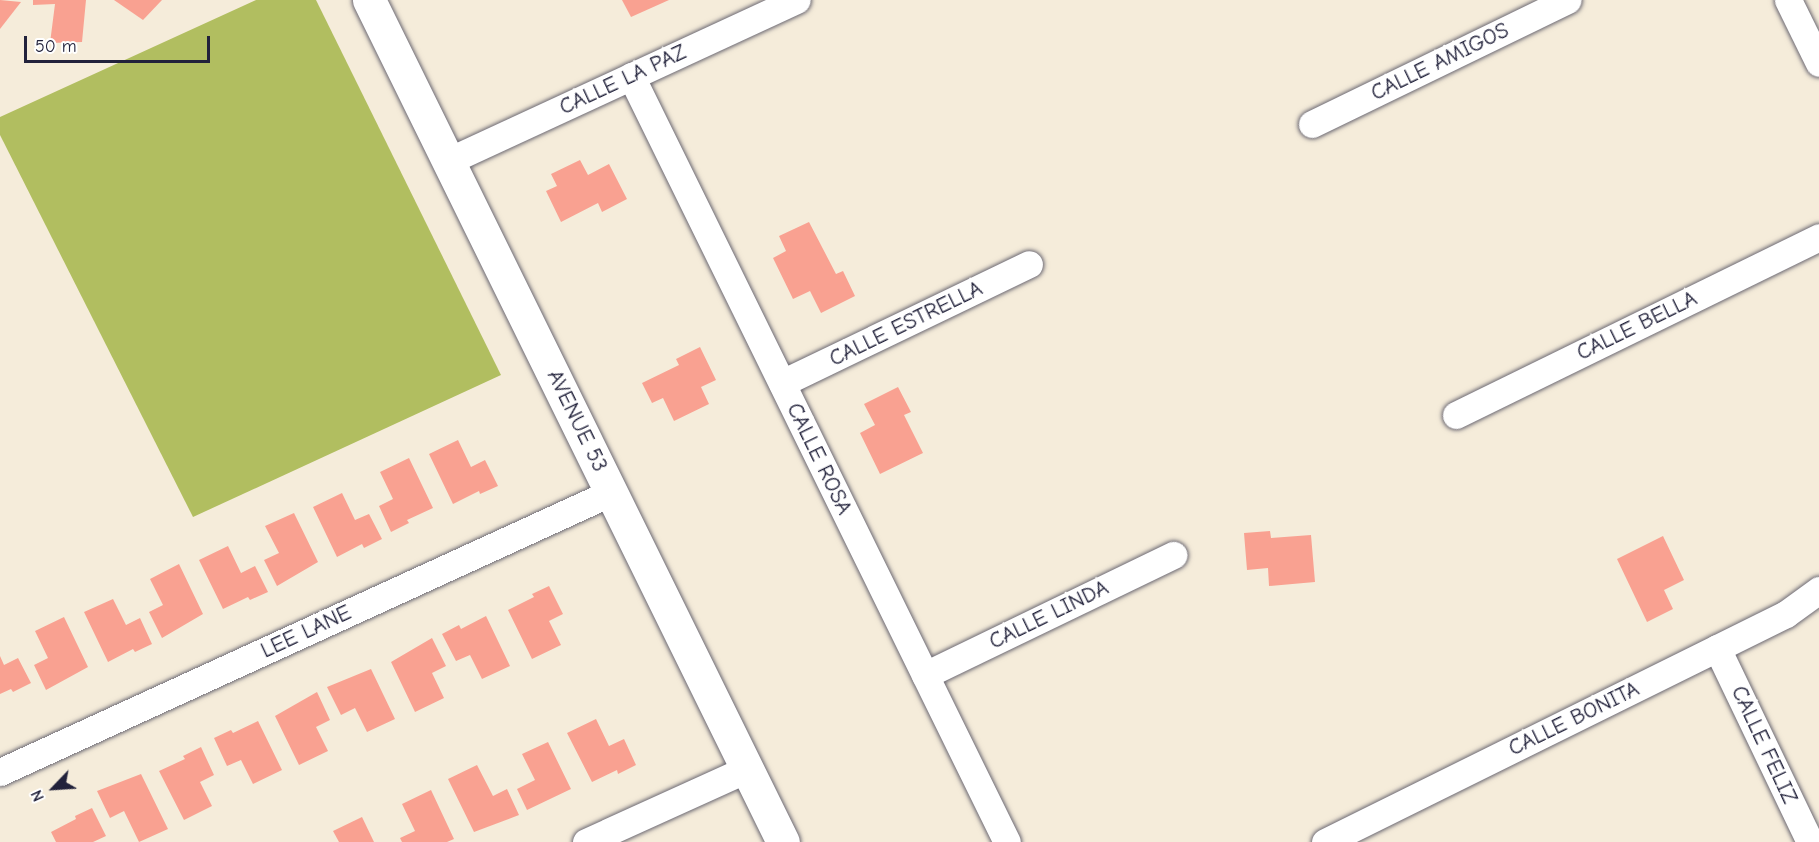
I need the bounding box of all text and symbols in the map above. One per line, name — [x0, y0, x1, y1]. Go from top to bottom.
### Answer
street label: CALLE AMIGOS — [1367, 17, 1513, 107]
scale bar — [27, 24, 213, 62]
text: 50 m — [35, 36, 77, 57]
street label: CALLE LA PAZ — [555, 39, 691, 121]
street label: CALLE ESTRELLA — [825, 276, 987, 372]
street label: CALLE BELLA — [1573, 286, 1701, 366]
street label: AVENUE 53 — [541, 366, 613, 476]
street label: CALLE ROSA — [781, 399, 857, 519]
street label: CALLE LINDA — [985, 575, 1113, 655]
street label: LEE LANE — [257, 600, 355, 664]
street label: CALLE BONITA — [1504, 676, 1644, 762]
street label: CALLE FELIZ — [1725, 682, 1803, 808]
north arrow — [24, 758, 84, 818]
text: N — [27, 787, 48, 804]

